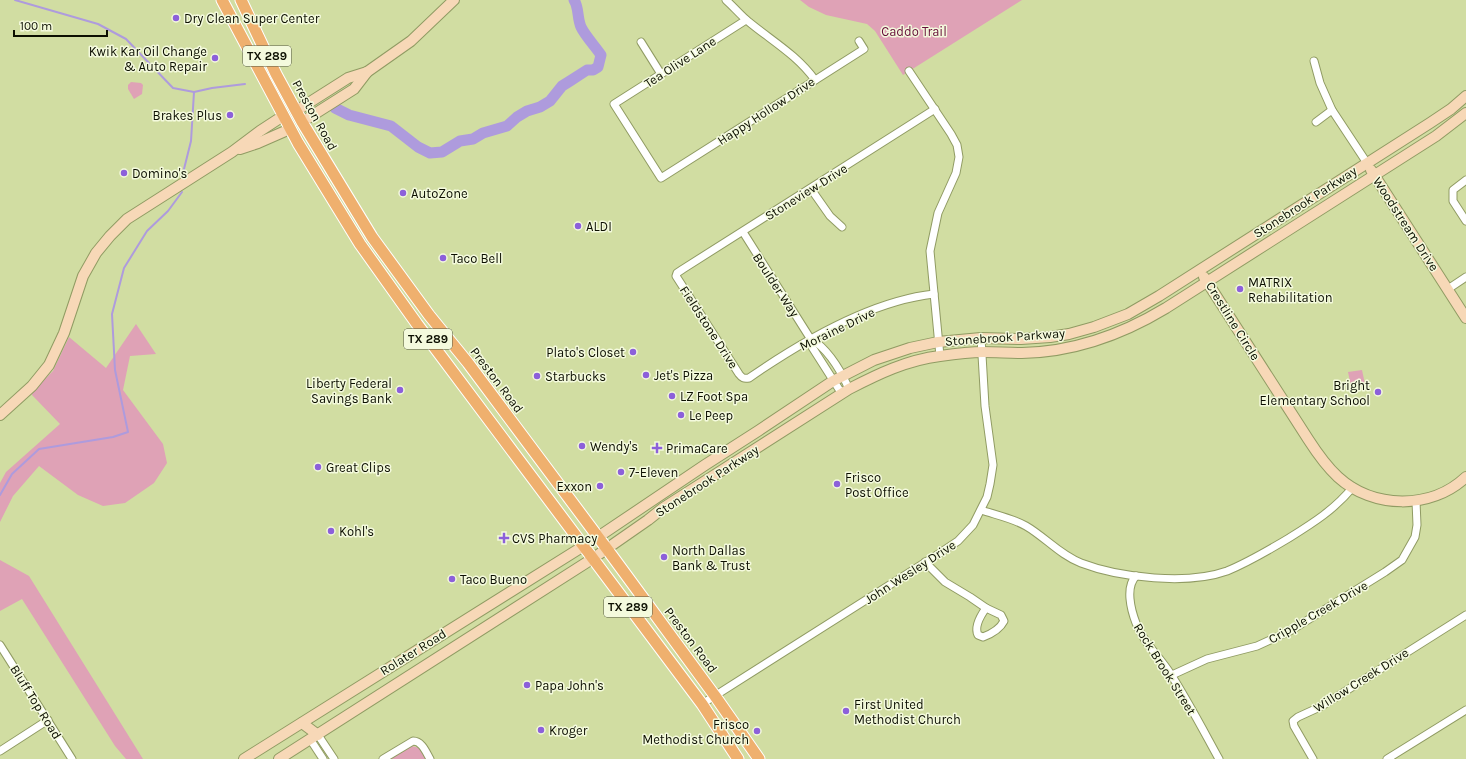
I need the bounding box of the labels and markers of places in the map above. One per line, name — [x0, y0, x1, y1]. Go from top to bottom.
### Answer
place label: Dry Clean Super Center — [184, 11, 320, 26]
marker: Dry Clean Super Center — [171, 13, 181, 23]
place label: Kwik Kar Oil Change & Auto Repair — [89, 44, 207, 74]
marker: Kwik Kar Oil Change & Auto Repair — [210, 53, 220, 63]
place label: Brakes Plus — [153, 108, 222, 123]
marker: Brakes Plus — [225, 110, 235, 120]
place label: Domino's — [132, 166, 187, 181]
marker: Domino's — [119, 168, 129, 178]
place label: AutoZone — [411, 186, 468, 201]
marker: AutoZone — [398, 188, 408, 198]
place label: ALDI — [586, 219, 612, 234]
marker: ALDI — [573, 221, 583, 231]
place label: Taco Bell — [451, 251, 502, 266]
marker: Taco Bell — [438, 253, 448, 263]
place label: MATRIX Rehabilitation — [1248, 275, 1333, 305]
marker: MATRIX Rehabilitation — [1235, 284, 1245, 294]
place label: Plato's Closet — [546, 345, 625, 360]
marker: Plato's Closet — [628, 347, 638, 357]
place label: Jet's Pizza — [654, 368, 713, 383]
place label: Starbucks — [545, 369, 606, 384]
marker: Jet's Pizza — [641, 370, 651, 380]
marker: Starbucks — [532, 371, 542, 381]
place label: Liberty Federal Savings Bank — [306, 376, 392, 406]
place label: Bright Elementary School — [1260, 378, 1370, 408]
marker: Liberty Federal Savings Bank — [395, 385, 405, 395]
marker: Bright Elementary School — [1373, 387, 1383, 397]
place label: LZ Foot Spa — [680, 389, 748, 404]
marker: LZ Foot Spa — [667, 391, 677, 401]
place label: Le Peep — [689, 408, 733, 423]
marker: Le Peep — [676, 410, 686, 420]
place label: Wendy's — [590, 439, 638, 454]
marker: Wendy's — [577, 441, 587, 451]
place label: PrimaCare — [666, 441, 728, 456]
marker: PrimaCare — [651, 442, 663, 454]
place label: Great Clips — [326, 460, 391, 475]
marker: Great Clips — [313, 462, 323, 472]
place label: 7-Eleven — [629, 465, 678, 480]
marker: 7-Eleven — [616, 467, 626, 477]
place label: Frisco Post Office — [845, 470, 909, 500]
place label: Exxon — [556, 479, 592, 494]
marker: Frisco Post Office — [832, 479, 842, 489]
marker: Exxon — [595, 481, 605, 491]
place label: Kohl's — [339, 524, 374, 539]
marker: Kohl's — [326, 526, 336, 536]
place label: CVS Pharmacy — [512, 531, 597, 546]
marker: CVS Pharmacy — [499, 533, 509, 543]
place label: North Dallas Bank & Trust — [672, 543, 750, 573]
marker: North Dallas Bank & Trust — [659, 552, 669, 562]
place label: Taco Bueno — [460, 572, 527, 587]
marker: Taco Bueno — [447, 574, 457, 584]
place label: Papa John's — [535, 678, 604, 693]
marker: Papa John's — [522, 680, 532, 690]
place label: First United Methodist Church — [854, 697, 961, 727]
marker: First United Methodist Church — [841, 706, 851, 716]
place label: Frisco Methodist Church — [642, 717, 749, 747]
place label: Kroger — [549, 723, 588, 738]
marker: Kroger — [536, 725, 546, 735]
marker: Frisco Methodist Church — [752, 726, 762, 736]

